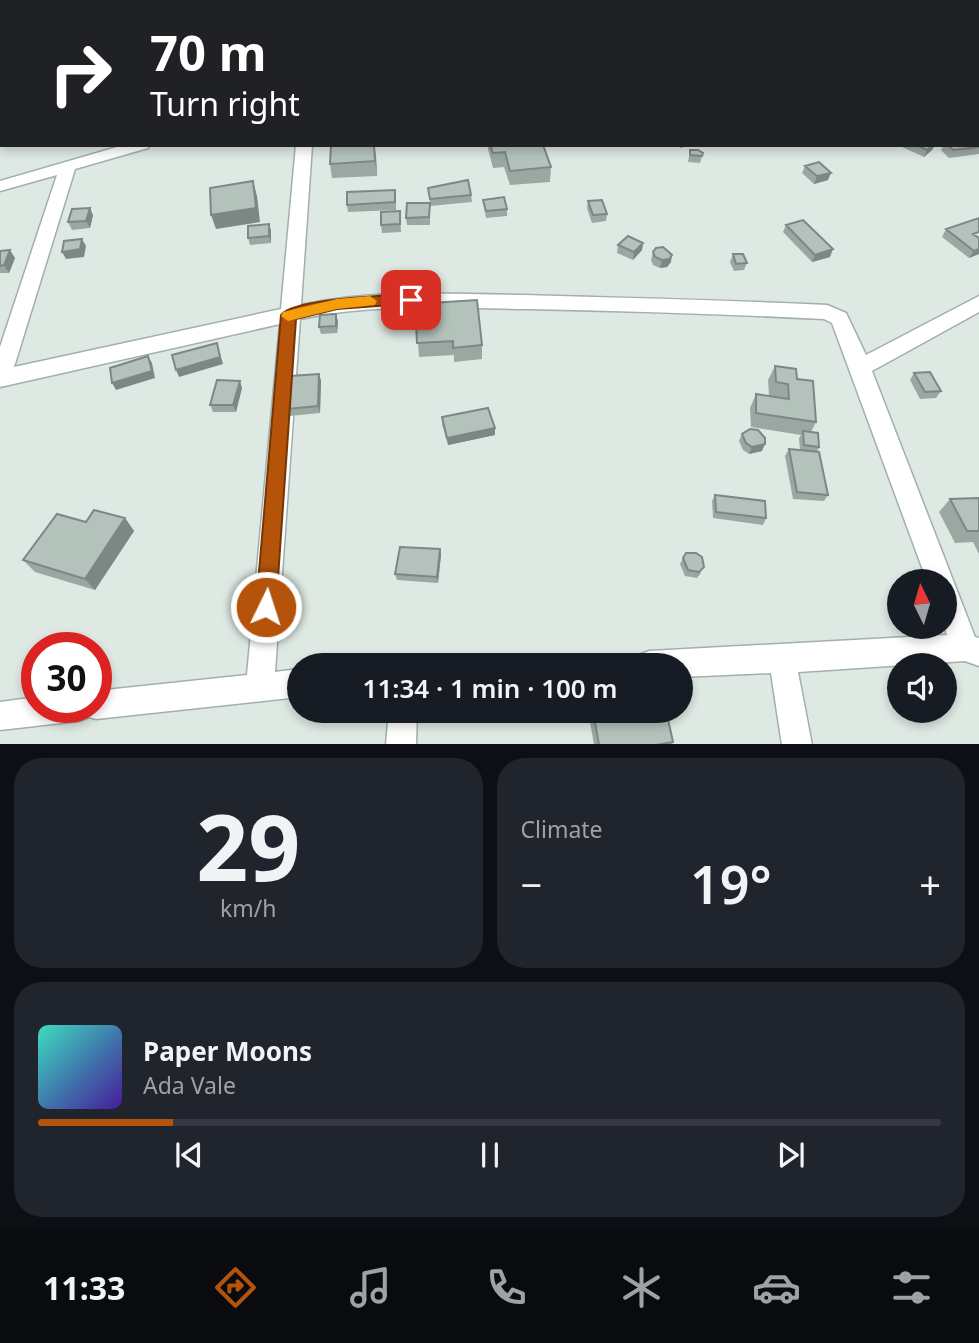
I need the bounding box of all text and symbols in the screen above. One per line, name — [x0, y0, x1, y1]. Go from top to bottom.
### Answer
text: 70 m — [150, 19, 267, 85]
icon: right — [35, 28, 126, 119]
text: Turn right — [150, 82, 300, 125]
pin — [381, 270, 441, 330]
icon: arrive — [392, 281, 430, 319]
north arrow — [887, 569, 957, 639]
map controls — [887, 569, 957, 723]
position arrow — [229, 570, 303, 644]
speed limit sign: 30 — [21, 632, 112, 723]
button: sound — [887, 653, 957, 723]
text: 11:34 · 1 min · 100 m — [363, 670, 617, 706]
text: 29 — [196, 784, 300, 908]
text: Climate — [521, 813, 603, 845]
text: 19° — [690, 848, 772, 919]
text: − — [521, 858, 542, 910]
text: + — [919, 858, 941, 910]
text: km/h — [220, 892, 277, 924]
text: Paper Moons — [143, 1033, 312, 1069]
text: Ada Vale — [143, 1069, 236, 1101]
icon: previous — [170, 1136, 208, 1174]
icon: pause — [471, 1136, 509, 1174]
icon: next — [772, 1136, 810, 1174]
icon: directions — [211, 1263, 260, 1312]
icon: music — [346, 1263, 395, 1312]
icon: phone — [482, 1263, 531, 1312]
icon: climate — [617, 1263, 666, 1312]
icon: car — [752, 1263, 801, 1312]
icon: filters — [887, 1263, 936, 1312]
text: 11:33 — [43, 1266, 125, 1309]

